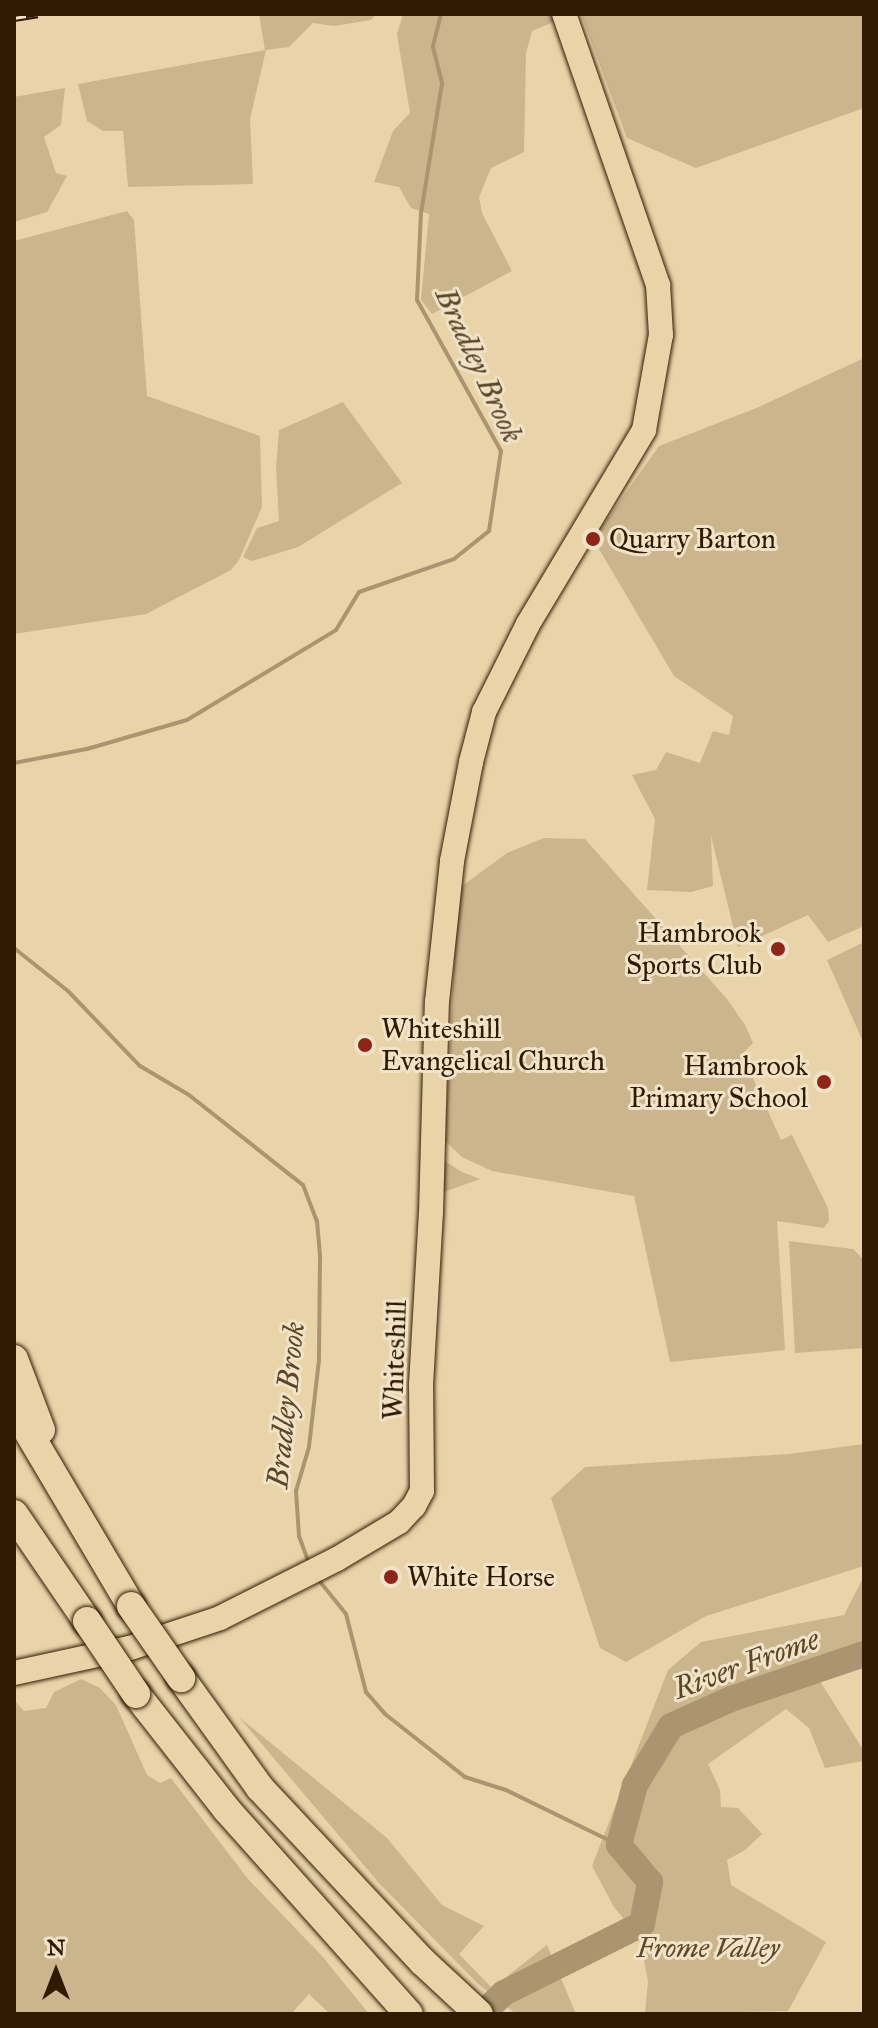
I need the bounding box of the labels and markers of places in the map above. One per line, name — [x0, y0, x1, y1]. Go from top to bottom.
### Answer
place label: Quarry Barton — [609, 522, 776, 556]
marker: Quarry Barton — [584, 530, 602, 548]
place label: Hambrook Sports Club — [626, 916, 762, 982]
marker: Hambrook Sports Club — [769, 940, 787, 958]
place label: Whiteshill Evangelical Church — [381, 1012, 605, 1078]
marker: Whiteshill Evangelical Church — [356, 1036, 374, 1054]
place label: Hambrook Primary School — [629, 1049, 808, 1115]
marker: Hambrook Primary School — [815, 1073, 833, 1091]
place label: White Horse — [407, 1560, 555, 1594]
marker: White Horse — [382, 1568, 400, 1586]

